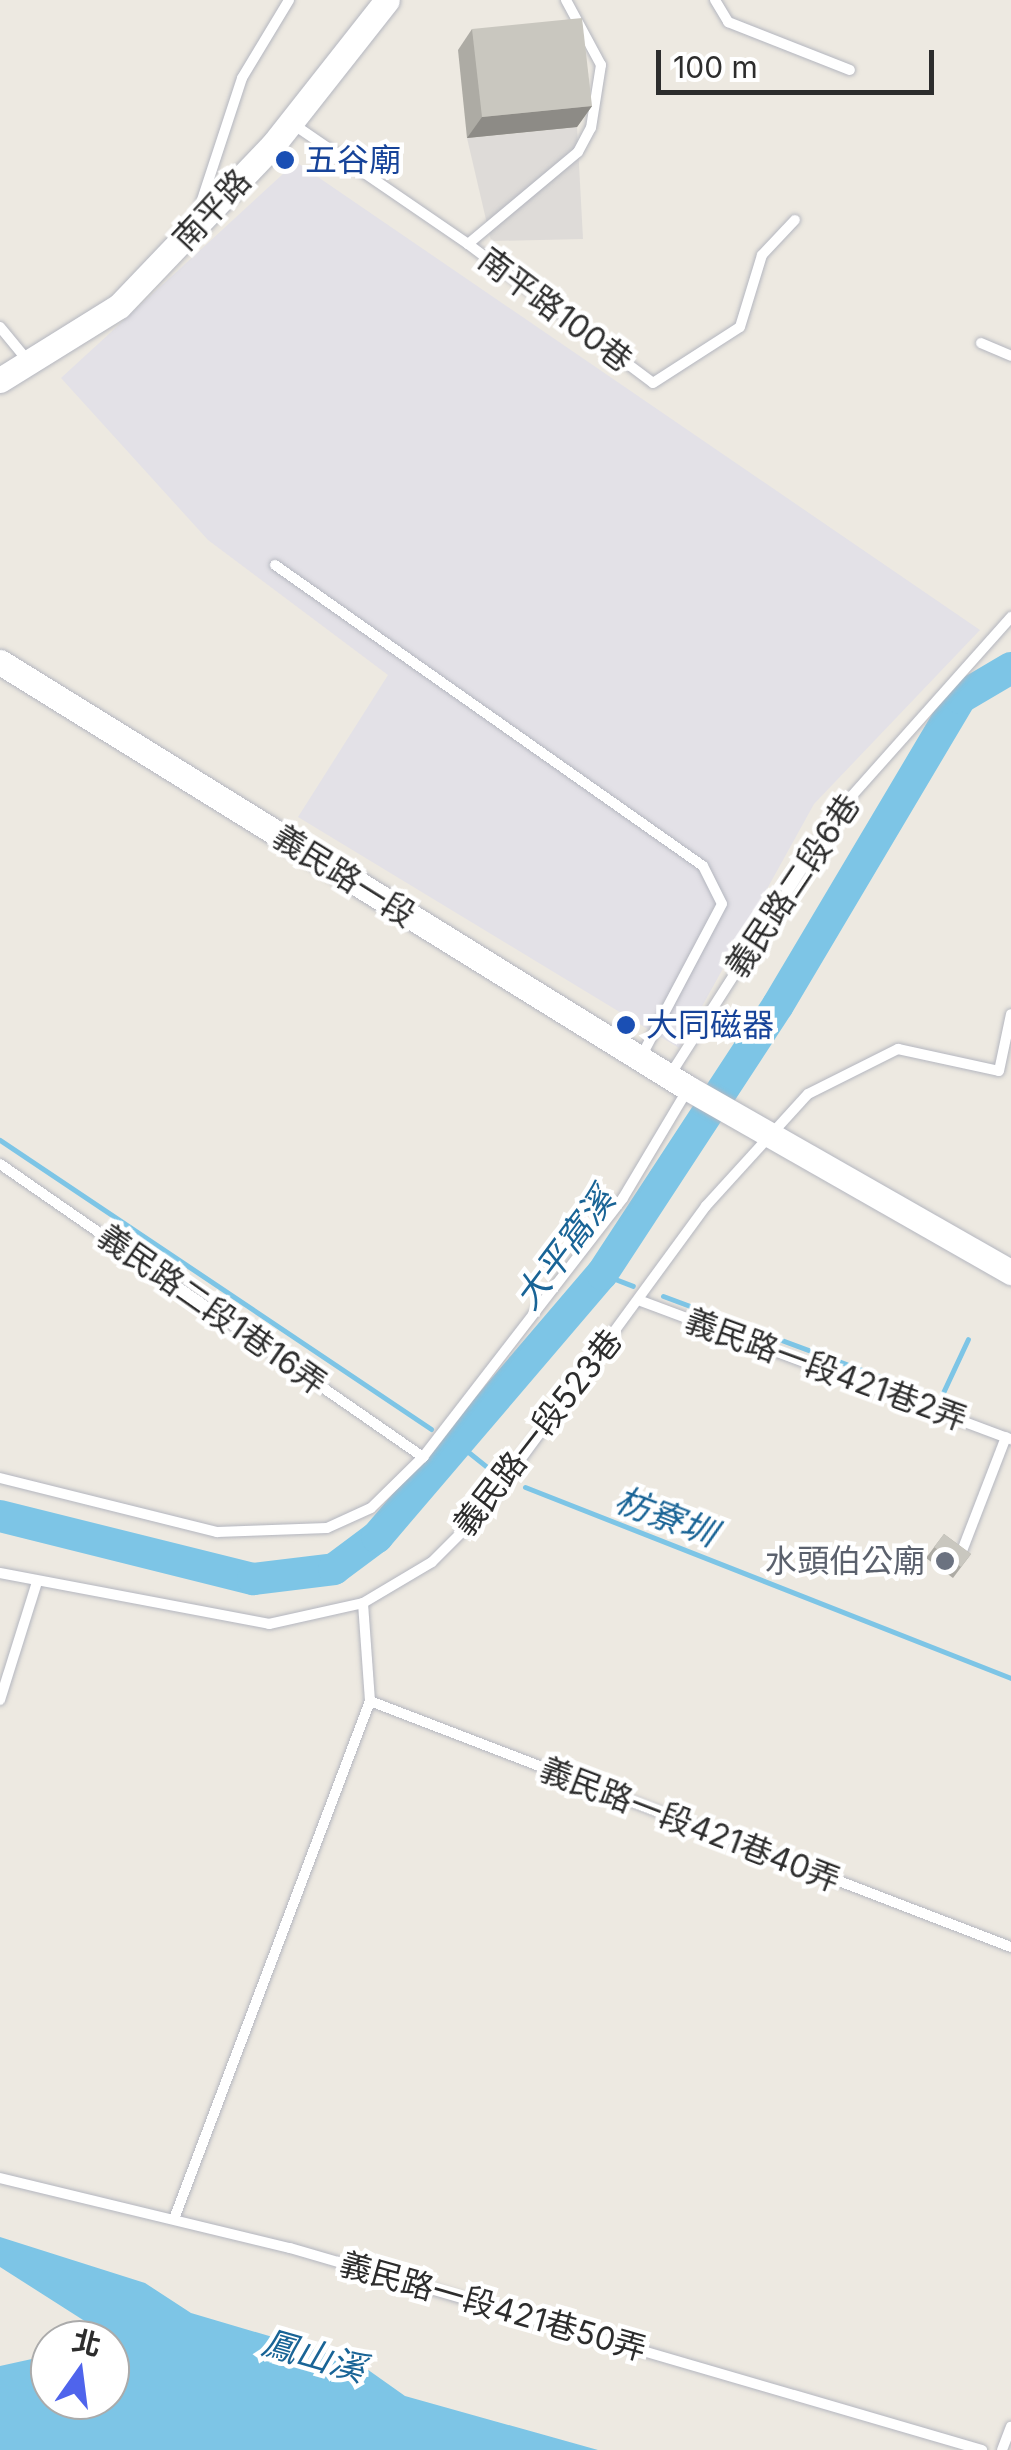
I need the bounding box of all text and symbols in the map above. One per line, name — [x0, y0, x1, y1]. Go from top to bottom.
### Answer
scale bar — [661, 30, 938, 92]
text: 100 m — [673, 49, 758, 85]
place label: 五谷廟 — [305, 141, 401, 179]
marker: 五谷廟 — [274, 149, 296, 171]
street label: 南平路 — [165, 162, 259, 258]
street label: 南平路100巷 — [471, 240, 639, 380]
street label: 義民路二段6巷 — [718, 787, 868, 985]
street label: 義民路一段 — [266, 817, 422, 935]
place label: 大同磁器 — [646, 1006, 774, 1044]
marker: 大同磁器 — [615, 1014, 637, 1036]
water label: 大平窩溪 — [505, 1179, 623, 1317]
street label: 義民路二段1巷16弄 — [90, 1217, 334, 1403]
street label: 義民路一段421巷2弄 — [680, 1301, 972, 1439]
street label: 義民路一段523巷 — [446, 1322, 630, 1544]
water label: 枋寮圳 — [609, 1478, 723, 1554]
place label: 水頭伯公廟 — [765, 1542, 925, 1580]
marker: 水頭伯公廟 — [934, 1550, 956, 1572]
street label: 義民路一段421巷40弄 — [535, 1750, 845, 1900]
street label: 義民路一段421巷50弄 — [335, 2245, 651, 2369]
north arrow — [30, 2320, 130, 2420]
water label: 鳳山溪 — [258, 2320, 370, 2390]
text: 北 — [69, 2323, 104, 2363]

